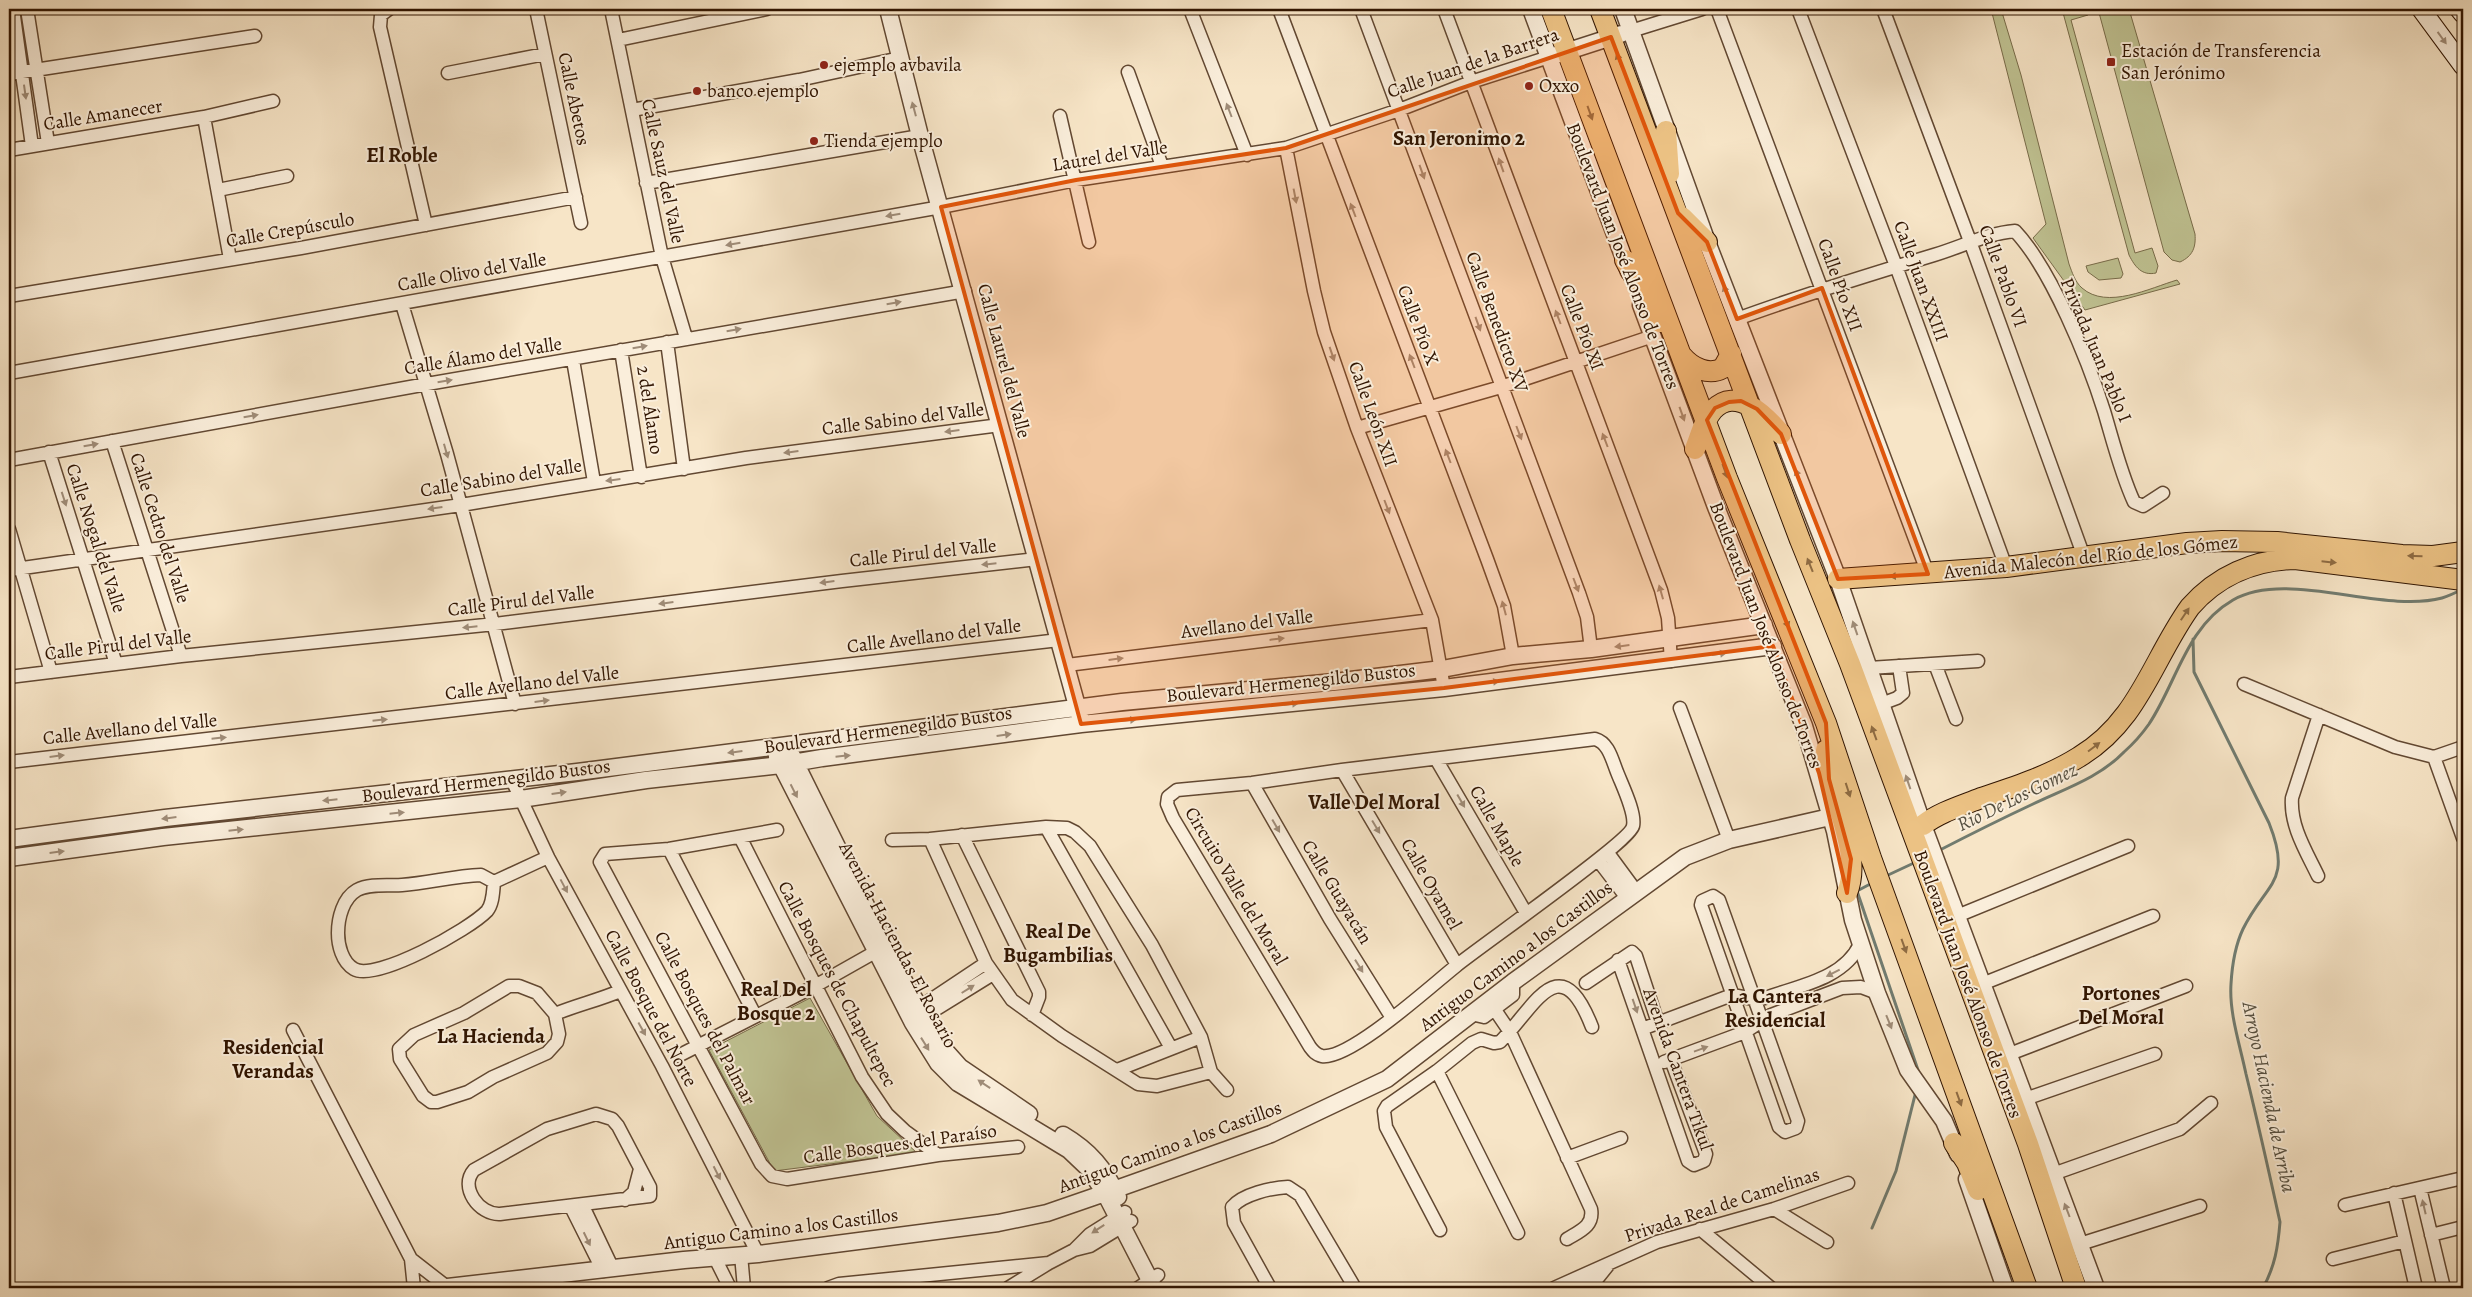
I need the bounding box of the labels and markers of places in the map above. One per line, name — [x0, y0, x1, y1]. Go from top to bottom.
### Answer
place label: Estación de Transferencia San Jerónimo — [2121, 38, 2321, 86]
place label: ejemplo avbavila — [834, 52, 962, 78]
marker: Estación de Transferencia San Jerónimo — [2105, 56, 2117, 68]
marker: ejemplo avbavila — [818, 59, 830, 71]
place label: Oxxo — [1539, 73, 1579, 99]
place label: banco ejemplo — [707, 78, 819, 104]
marker: Oxxo — [1523, 80, 1535, 92]
marker: banco ejemplo — [691, 85, 703, 97]
place label: Tienda ejemplo — [824, 128, 943, 154]
marker: Tienda ejemplo — [808, 135, 820, 147]

